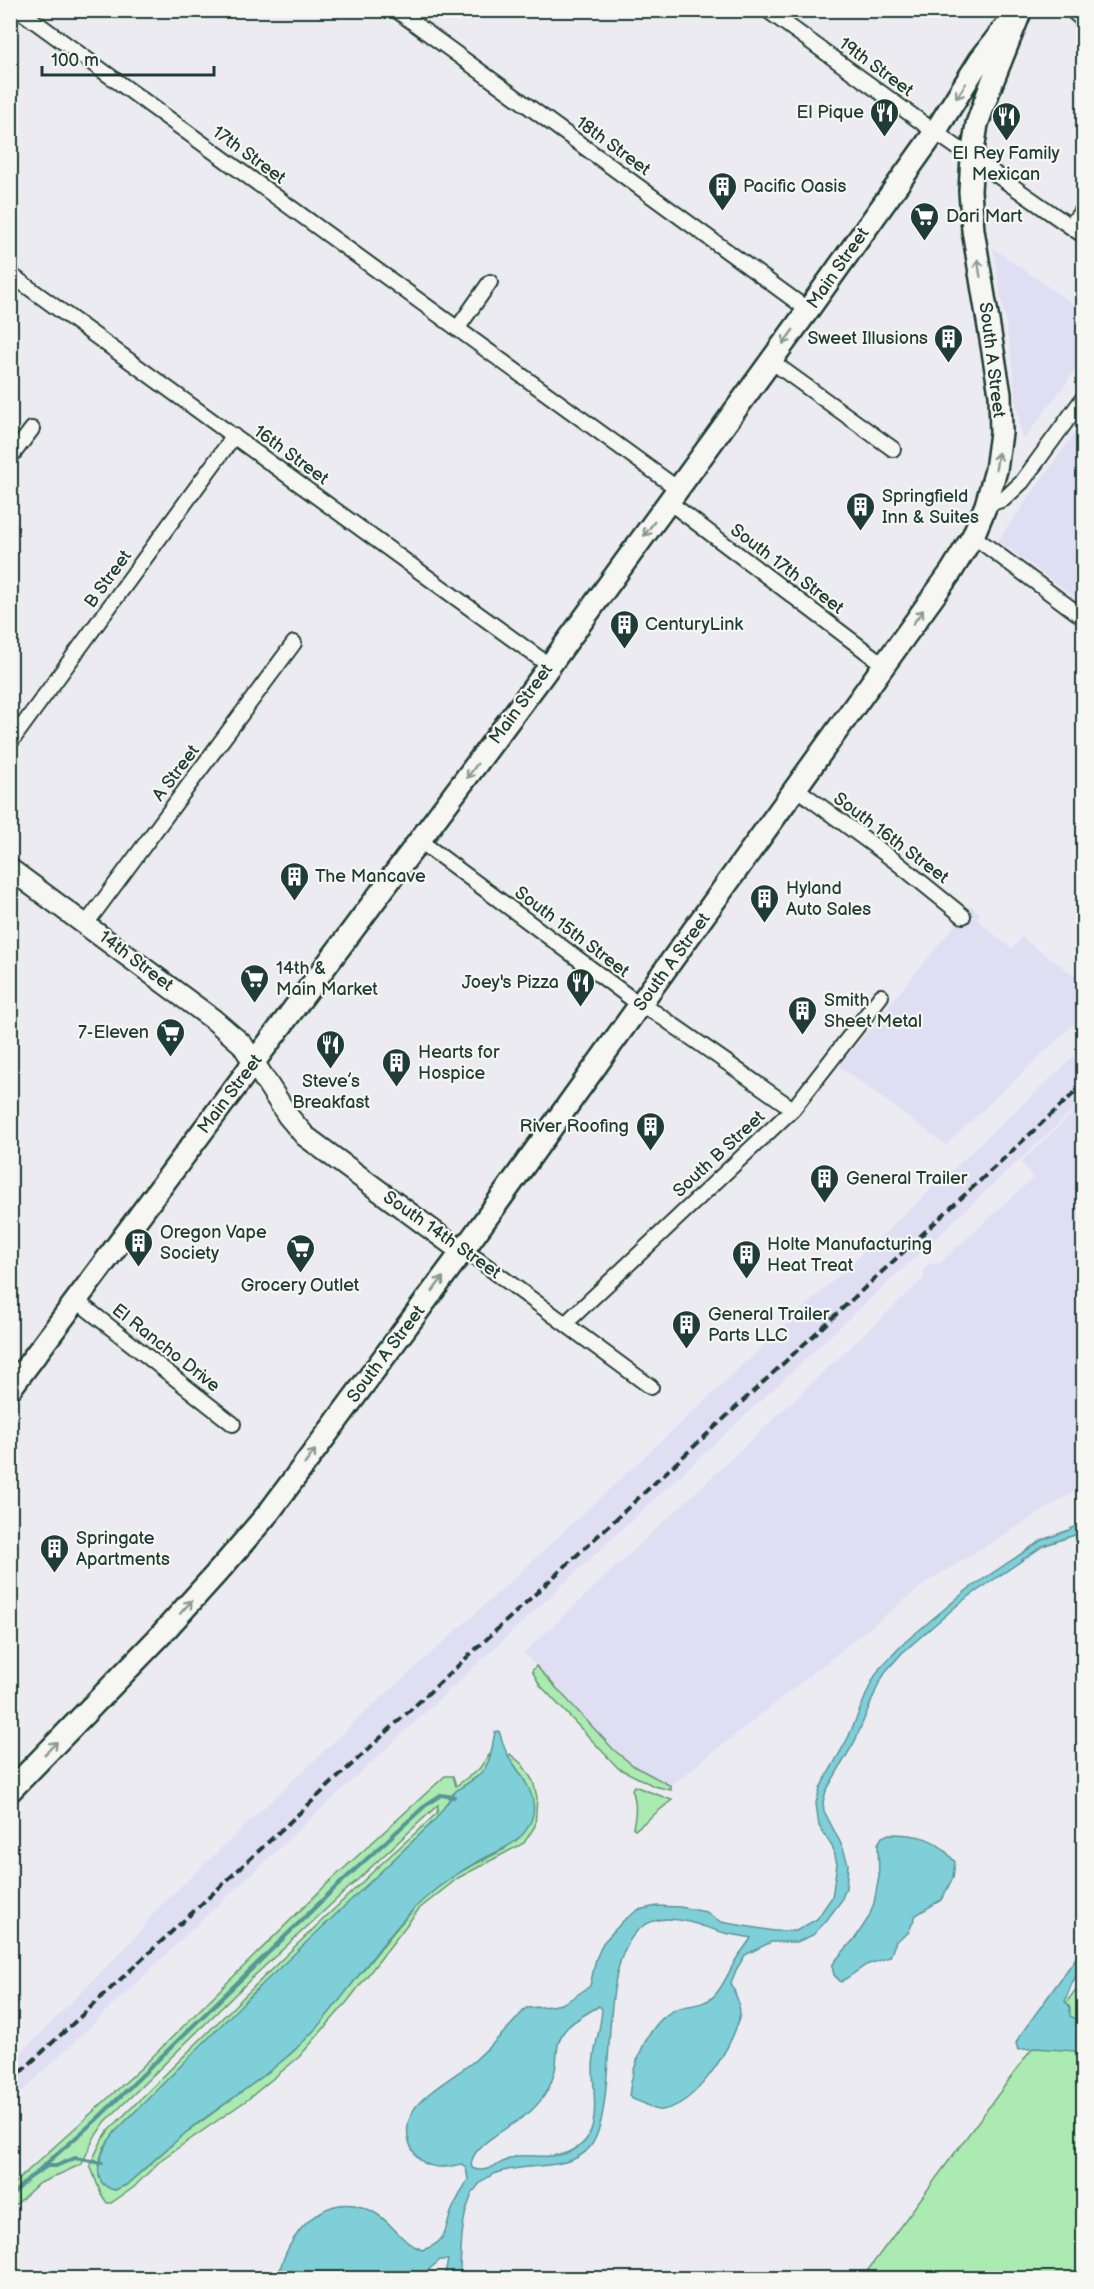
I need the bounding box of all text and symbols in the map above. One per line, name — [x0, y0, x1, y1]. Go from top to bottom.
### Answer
street label: 19th Street — [835, 33, 918, 101]
scale bar — [42, 39, 214, 77]
text: 100 m — [51, 50, 99, 71]
one-way arrow — [954, 82, 966, 99]
restaurant icon: El Pique — [869, 96, 901, 138]
restaurant icon: El Rey Family Mexican — [990, 100, 1022, 142]
place label: El Pique — [797, 102, 864, 123]
street label: 18th Street — [572, 112, 655, 180]
street label: 17th Street — [208, 121, 290, 189]
place label: El Rey Family Mexican — [952, 143, 1061, 185]
building icon: Pacific Oasis — [706, 170, 738, 212]
place label: Pacific Oasis — [743, 176, 847, 197]
supermarket icon: Dari Mart — [909, 200, 941, 242]
place label: Dari Mart — [946, 206, 1023, 227]
street label: Main Street — [802, 223, 874, 313]
one-way arrow — [973, 258, 984, 278]
street label: South A Street — [974, 301, 1010, 419]
building icon: Sweet Illusions — [933, 322, 965, 364]
one-way arrow — [782, 328, 795, 344]
place label: Sweet Illusions — [807, 328, 928, 349]
street label: 16th Street — [249, 421, 333, 489]
one-way arrow — [991, 451, 1002, 471]
place label: Springfield Inn & Suites — [882, 486, 979, 528]
building icon: Springfield Inn & Suites — [845, 490, 877, 532]
one-way arrow — [643, 520, 655, 536]
street label: South 17th Street — [726, 520, 848, 619]
street label: B Street — [80, 546, 136, 612]
building icon: CenturyLink — [608, 608, 640, 650]
one-way arrow — [912, 610, 924, 626]
place label: CenturyLink — [645, 614, 743, 635]
street label: Main Street — [485, 659, 557, 748]
street label: A Street — [148, 740, 204, 805]
one-way arrow — [466, 762, 478, 778]
street label: South 16th Street — [829, 788, 953, 888]
building icon: The Mancave — [278, 860, 310, 902]
place label: The Mancave — [315, 866, 426, 887]
place label: Hyland Auto Sales — [786, 878, 871, 920]
street label: South 15th Street — [511, 882, 634, 982]
building icon: Hyland Auto Sales — [749, 882, 781, 924]
street label: South A Street — [629, 908, 715, 1015]
street label: 14th Street — [95, 926, 178, 996]
place label: 14th & Main Market — [276, 958, 378, 1000]
supermarket icon: 14th & Main Market — [239, 962, 271, 1004]
restaurant icon: Joey's Pizza — [564, 966, 596, 1008]
place label: Joey's Pizza — [462, 972, 559, 993]
place label: Smith Sheet Metal — [824, 990, 922, 1032]
building icon: Smith Sheet Metal — [787, 994, 819, 1036]
supermarket icon: 7-Eleven — [154, 1016, 186, 1058]
place label: 7-Eleven — [78, 1022, 149, 1043]
restaurant icon: Steve’s Breakfast — [315, 1028, 347, 1070]
place label: Hearts for Hospice — [418, 1042, 500, 1084]
building icon: Hearts for Hospice — [381, 1046, 413, 1088]
street label: Main Street — [193, 1050, 267, 1138]
place label: Steve’s Breakfast — [292, 1071, 370, 1113]
street label: South B Street — [669, 1106, 769, 1202]
building icon: River Roofing — [634, 1110, 666, 1152]
place label: River Roofing — [520, 1116, 629, 1137]
building icon: General Trailer — [809, 1162, 841, 1204]
place label: General Trailer — [846, 1168, 968, 1189]
street label: South 14th Street — [379, 1187, 505, 1284]
place label: Oregon Vape Society — [160, 1222, 267, 1264]
building icon: Oregon Vape Society — [123, 1226, 155, 1268]
supermarket icon: Grocery Outlet — [284, 1232, 316, 1274]
place label: Holte Manufacturing Heat Treat — [767, 1234, 932, 1276]
building icon: Holte Manufacturing Heat Treat — [730, 1238, 762, 1280]
place label: Grocery Outlet — [241, 1275, 360, 1296]
one-way arrow — [432, 1276, 445, 1292]
street label: El Rancho Drive — [108, 1299, 224, 1397]
street label: South A Street — [343, 1301, 430, 1407]
place label: General Trailer Parts LLC — [708, 1304, 830, 1346]
building icon: General Trailer Parts LLC — [671, 1308, 703, 1350]
one-way arrow — [303, 1449, 316, 1465]
place label: Springate Apartments — [76, 1528, 170, 1570]
building icon: Springate Apartments — [39, 1532, 71, 1574]
one-way arrow — [179, 1600, 193, 1615]
one-way arrow — [44, 1741, 58, 1756]

